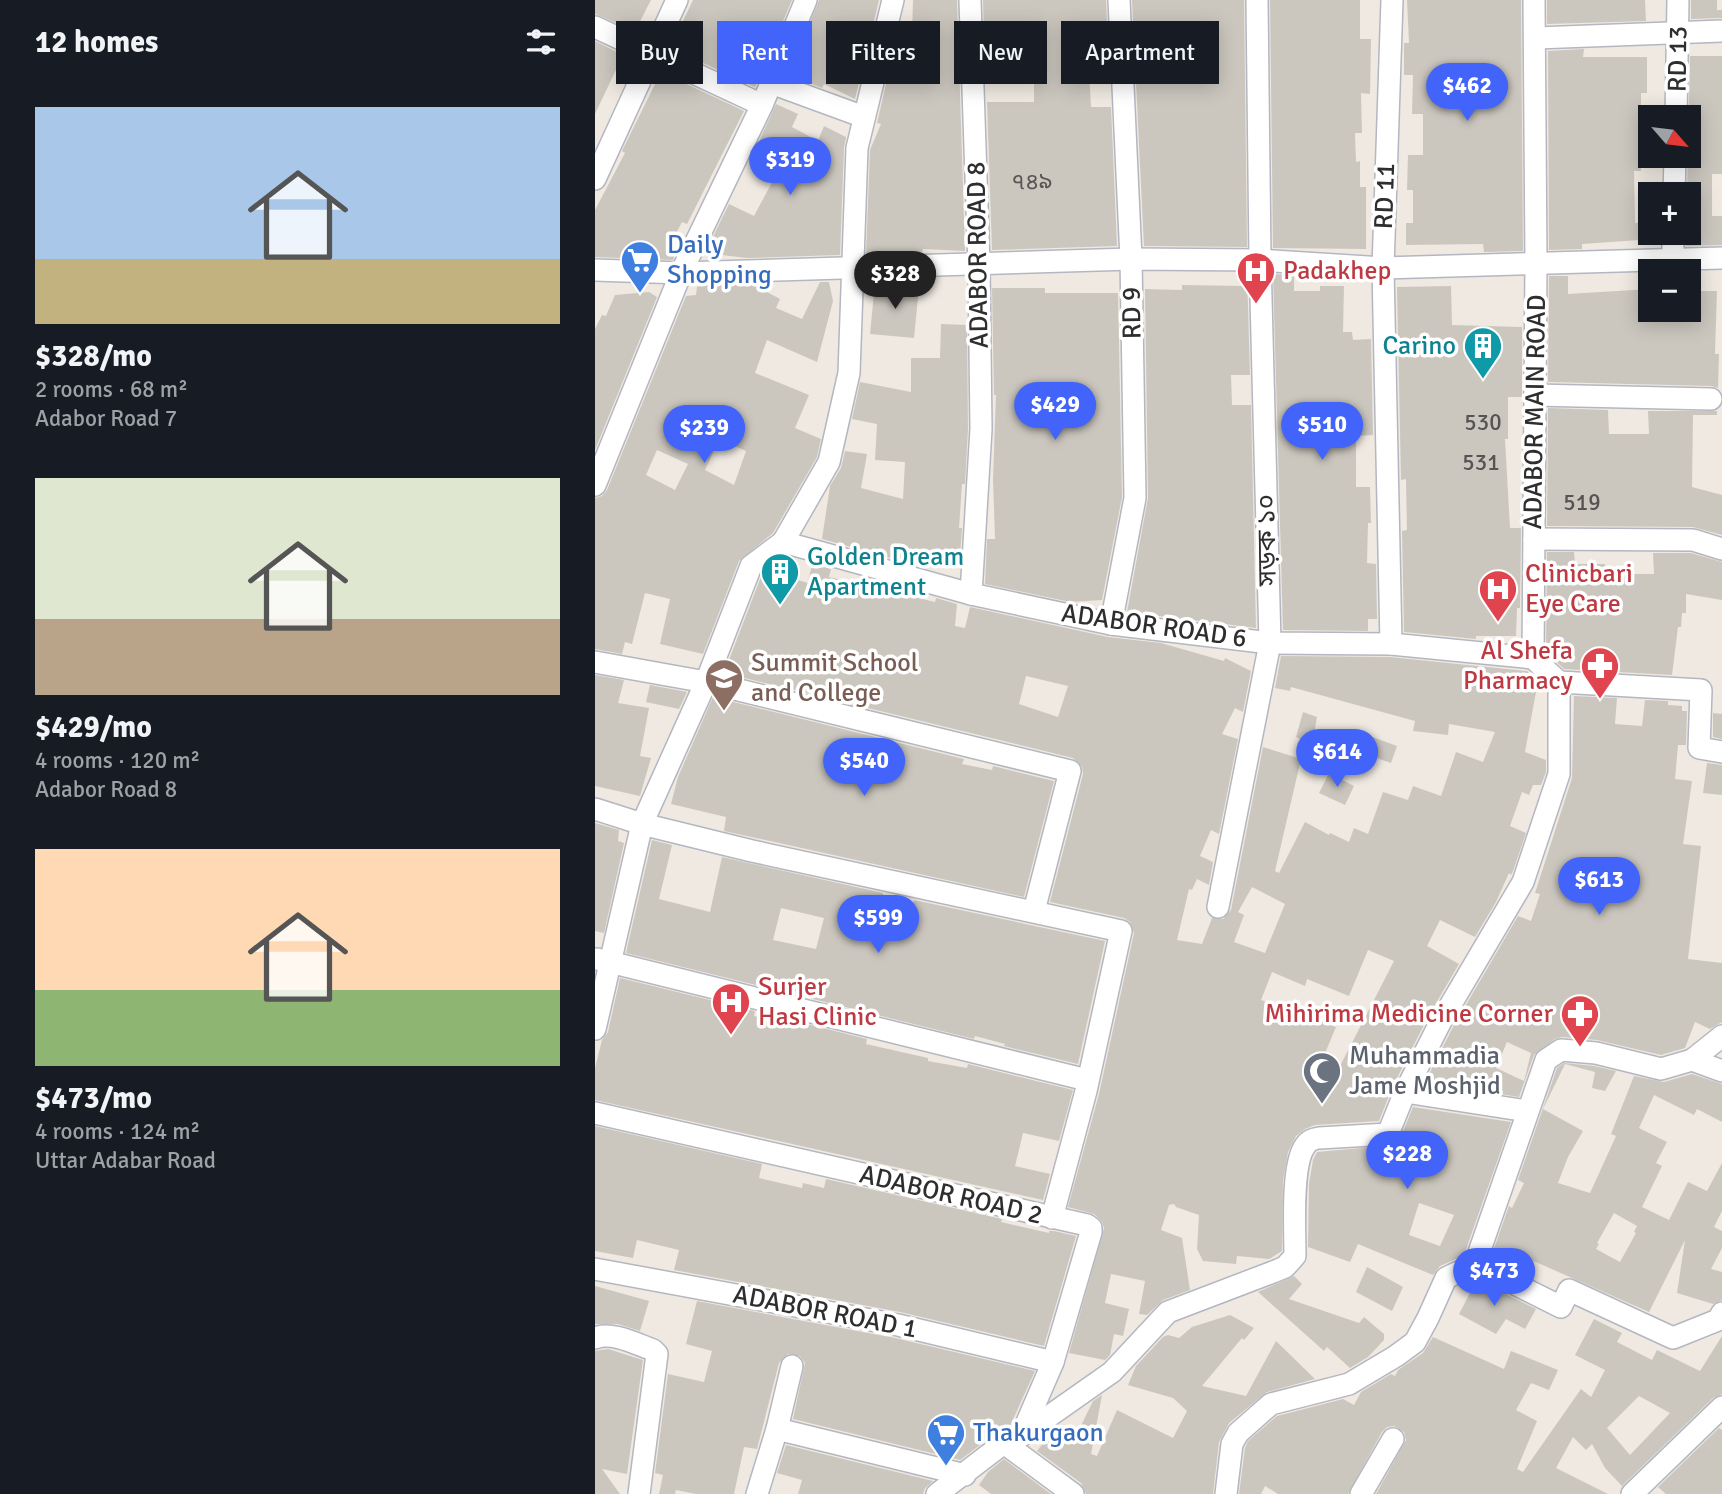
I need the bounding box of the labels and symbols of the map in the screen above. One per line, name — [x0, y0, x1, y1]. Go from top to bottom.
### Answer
street label: RD 13 — [1661, 26, 1695, 92]
pin: $462 — [1426, 64, 1508, 123]
north arrow — [1638, 105, 1701, 168]
pin: $319 — [749, 138, 831, 197]
street label: ADABOR ROAD 8 — [960, 161, 996, 349]
street label: RD 11 — [1368, 162, 1402, 230]
house number: ৭৪৯ — [1012, 167, 1052, 196]
place label: Daily Shopping — [667, 229, 772, 291]
supermarket icon: Daily Shopping — [619, 239, 661, 294]
hospital icon: Padakhep — [1235, 250, 1277, 305]
pin: $328 — [854, 252, 936, 311]
place label: Padakhep — [1283, 255, 1391, 287]
street label: RD 9 — [1116, 287, 1148, 339]
street label: ADABOR MAIN ROAD — [1517, 294, 1553, 530]
building icon: Carino — [1462, 325, 1504, 380]
place label: Carino — [1383, 330, 1456, 362]
pin: $429 — [1014, 382, 1096, 442]
pin: $510 — [1281, 402, 1363, 462]
pin: $239 — [663, 406, 745, 465]
house number: 530 — [1464, 408, 1502, 437]
house number: 531 — [1462, 448, 1500, 477]
house number: 519 — [1563, 488, 1601, 517]
street label: সড়ক ১০ — [1250, 494, 1284, 587]
place label: Golden Dream Apartment — [807, 541, 964, 603]
building icon: Golden Dream Apartment — [759, 551, 801, 606]
place label: Clinicbari Eye Care — [1525, 558, 1633, 620]
hospital icon: Clinicbari Eye Care — [1477, 568, 1519, 623]
street label: ADABOR ROAD 6 — [1059, 597, 1249, 655]
place label: Al Shefa Pharmacy — [1463, 635, 1573, 697]
pharmacy icon: Al Shefa Pharmacy — [1579, 645, 1621, 700]
place label: Summit School and College — [751, 647, 918, 709]
school or university icon: Summit School and College — [703, 657, 745, 712]
pin: $614 — [1296, 730, 1378, 789]
pin: $540 — [823, 738, 905, 798]
pin: $613 — [1558, 858, 1640, 917]
pin: $599 — [837, 895, 919, 955]
place label: Surjer Hasi Clinic — [758, 971, 877, 1033]
hospital icon: Surjer Hasi Clinic — [710, 981, 752, 1036]
pharmacy icon: Mihirima Medicine Corner — [1559, 993, 1601, 1048]
place label: Mihirima Medicine Corner — [1264, 998, 1553, 1030]
place label: Muhammadia Jame Moshjid — [1349, 1040, 1501, 1102]
mosque icon: Muhammadia Jame Moshjid — [1301, 1050, 1343, 1105]
pin: $228 — [1366, 1132, 1448, 1191]
street label: ADABOR ROAD 2 — [856, 1158, 1046, 1232]
pin: $473 — [1453, 1248, 1535, 1308]
street label: ADABOR ROAD 1 — [730, 1278, 920, 1346]
supermarket icon: Thakurgaon — [925, 1412, 967, 1467]
place label: Thakurgaon — [973, 1417, 1104, 1449]

